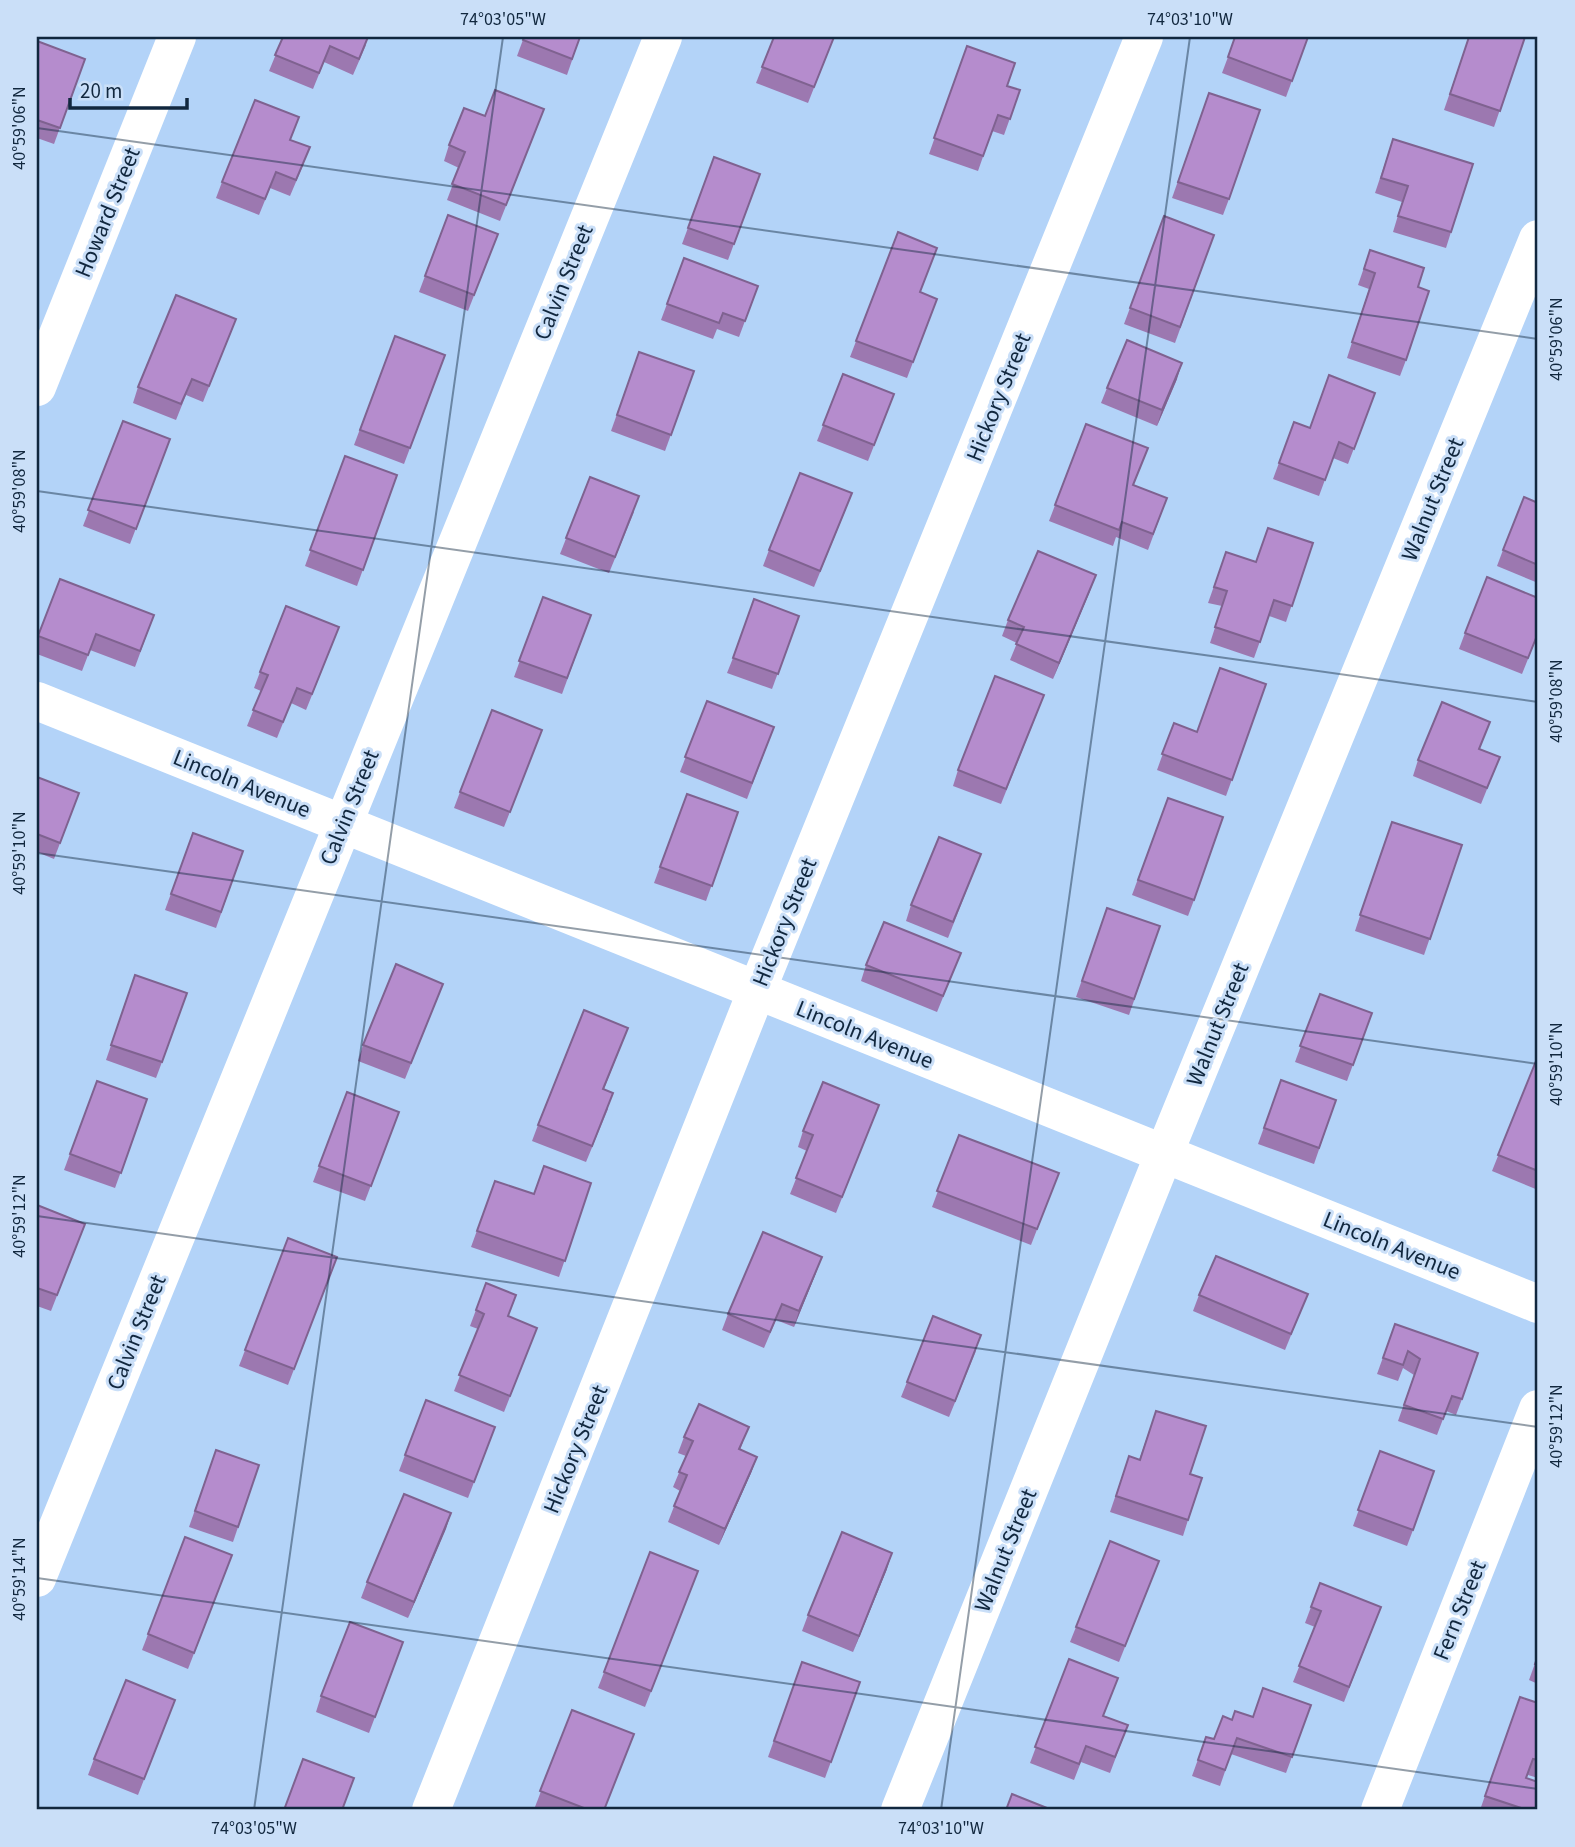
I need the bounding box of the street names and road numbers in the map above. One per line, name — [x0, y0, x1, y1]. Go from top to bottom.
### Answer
street label: Howard Street — [66, 142, 149, 282]
street label: Calvin Street — [525, 219, 602, 345]
street label: Hickory Street — [958, 328, 1039, 466]
street label: Walnut Street — [1393, 432, 1472, 566]
street label: Lincoln Avenue — [168, 741, 316, 826]
street label: Calvin Street — [311, 744, 388, 870]
street label: Hickory Street — [744, 853, 825, 991]
street label: Walnut Street — [1178, 957, 1257, 1091]
street label: Lincoln Avenue — [791, 992, 939, 1077]
street label: Lincoln Avenue — [1318, 1203, 1466, 1288]
street label: Calvin Street — [98, 1269, 175, 1395]
street label: Hickory Street — [535, 1380, 616, 1518]
street label: Walnut Street — [966, 1483, 1045, 1617]
street label: Fern Street — [1424, 1555, 1495, 1665]

